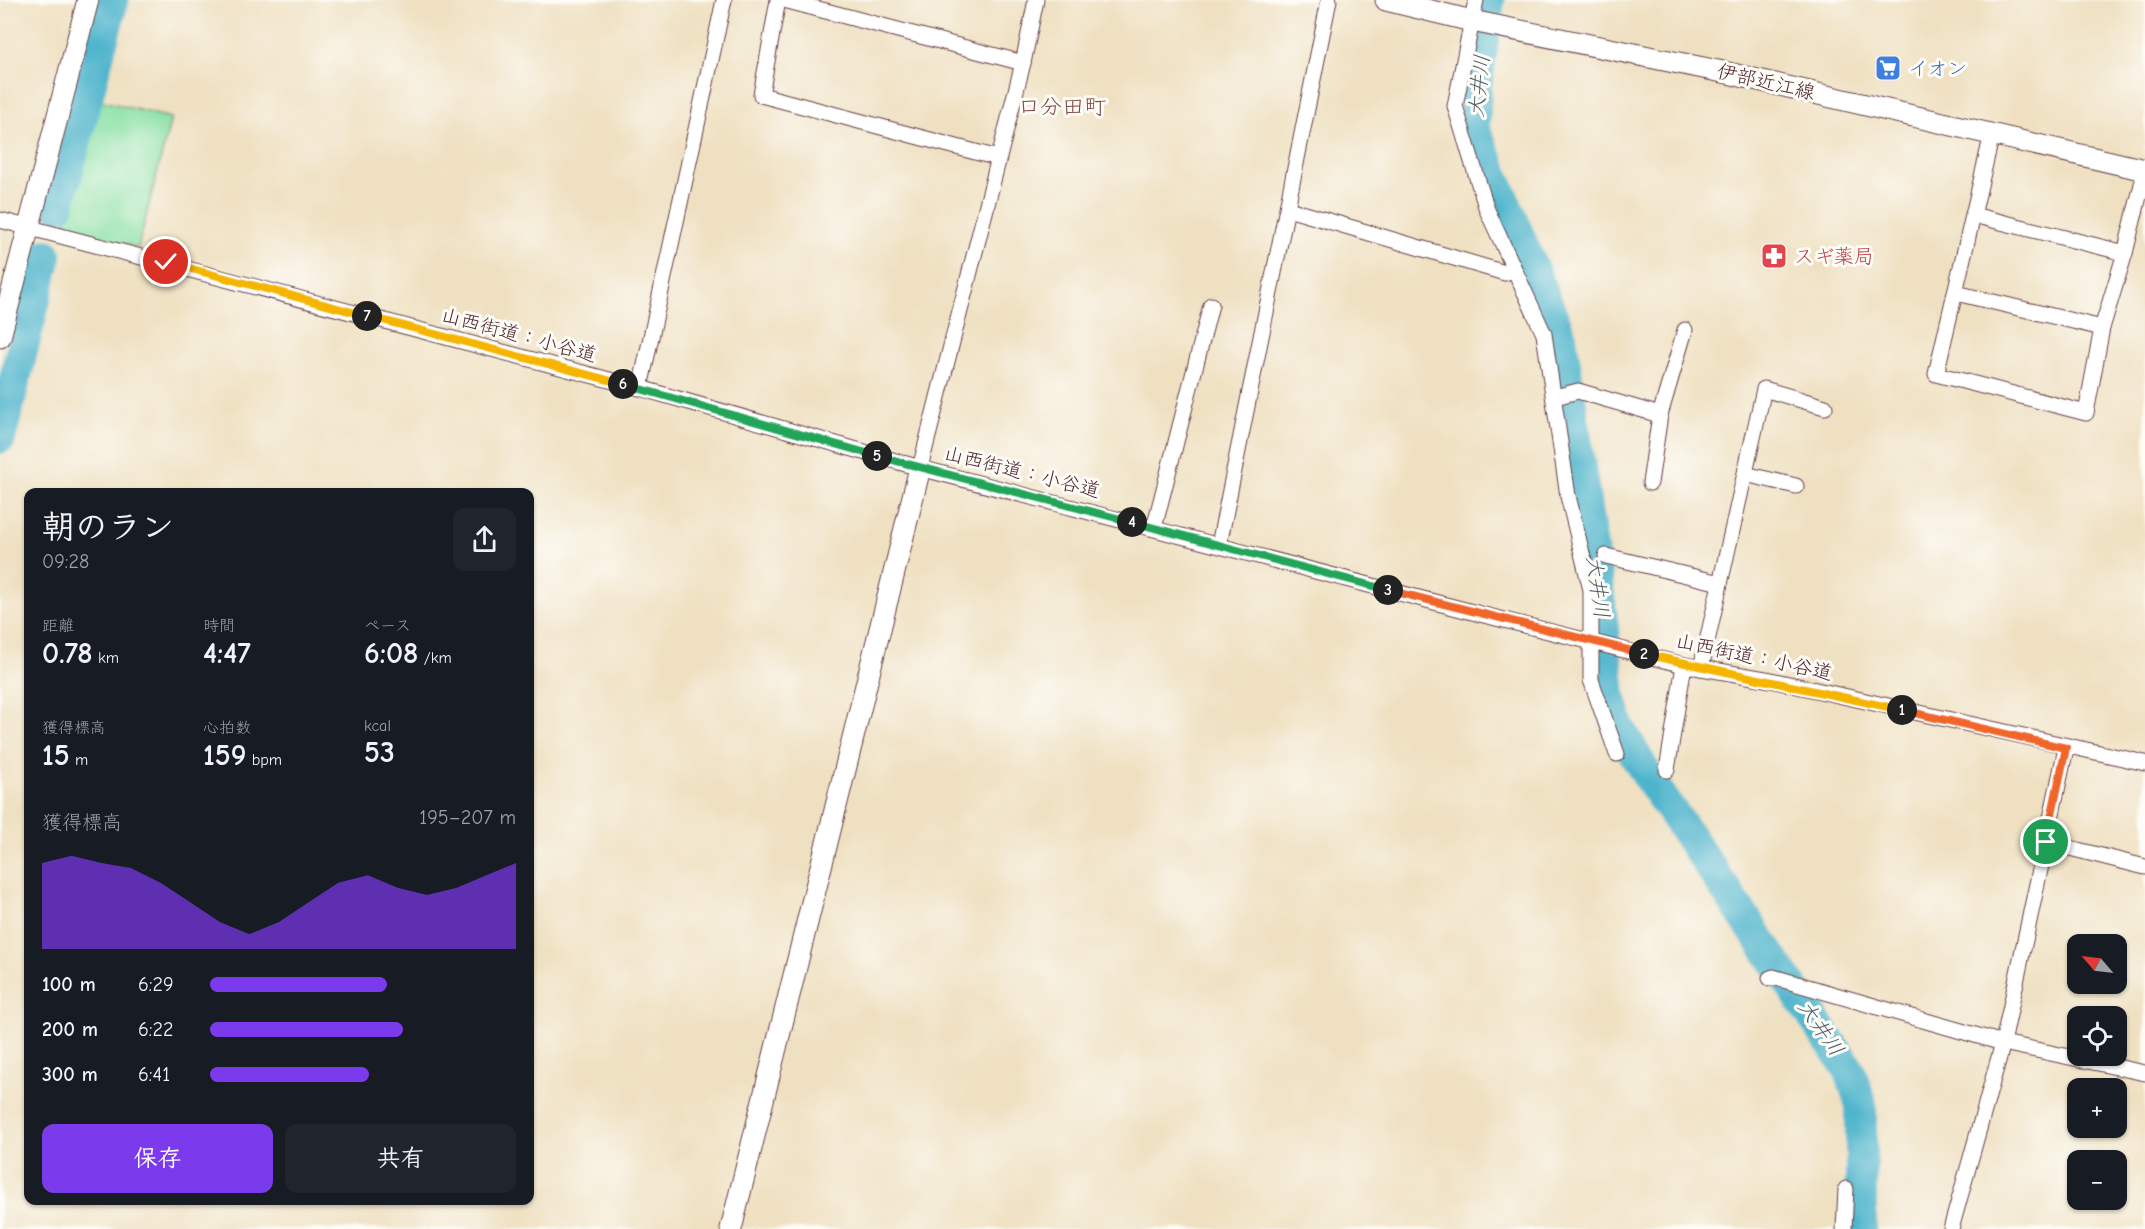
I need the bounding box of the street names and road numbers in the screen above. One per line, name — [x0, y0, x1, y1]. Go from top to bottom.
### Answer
street label: 伊部近江線 — [1715, 60, 1817, 104]
street label: 山西街道：小谷道 — [439, 303, 599, 367]
street label: 山西街道：小谷道 — [942, 441, 1102, 503]
street label: 山西街道：小谷道 — [1673, 629, 1835, 685]

